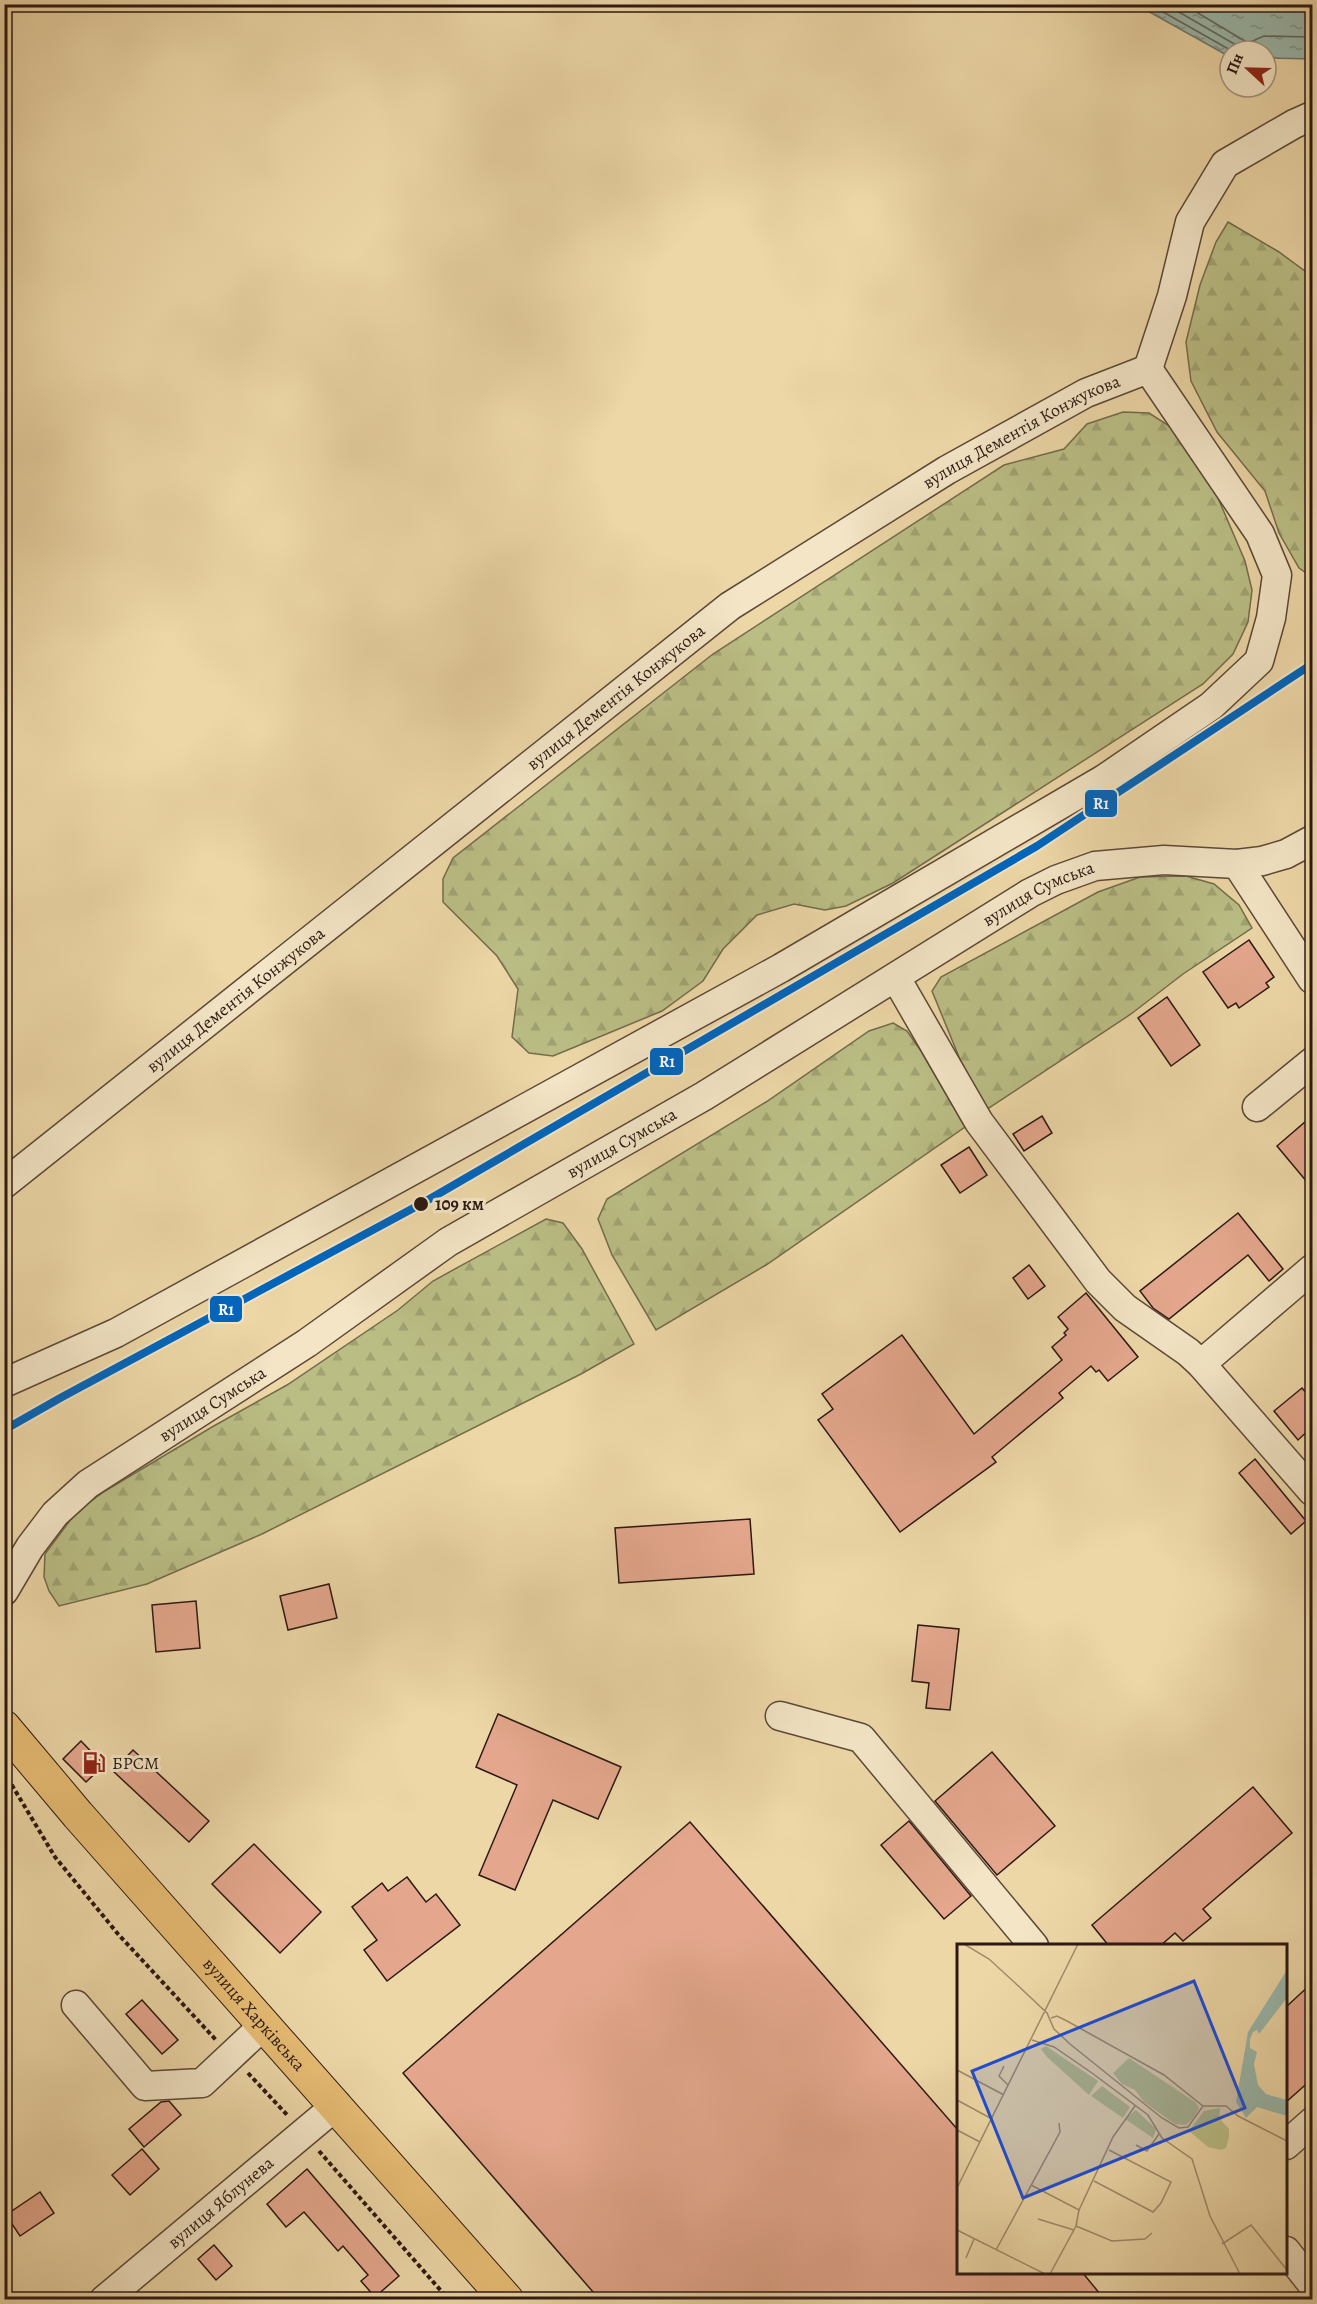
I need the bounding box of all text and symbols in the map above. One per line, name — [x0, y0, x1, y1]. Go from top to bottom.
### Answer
north arrow — [1218, 39, 1278, 99]
text: Пн — [1221, 50, 1249, 78]
street label: вулиця Дементія Конжукова — [918, 369, 1124, 494]
street label: вулиця Дементія Конжукова — [522, 618, 710, 775]
line badge: R1 — [1084, 789, 1118, 818]
text: R1 — [1093, 793, 1109, 815]
street label: вулиця Сумська — [978, 855, 1098, 932]
street label: вулиця Дементія Конжукова — [141, 921, 330, 1078]
line badge: R1 — [649, 1047, 684, 1076]
text: R1 — [659, 1051, 675, 1073]
street label: вулиця Сумська — [562, 1102, 682, 1184]
place label: 109 км — [435, 1192, 484, 1216]
marker: 109 км — [412, 1195, 430, 1213]
line badge: R1 — [209, 1295, 243, 1323]
text: R1 — [218, 1299, 234, 1321]
street label: вулиця Сумська — [154, 1360, 271, 1447]
fuel station icon: БРСМ — [81, 1750, 107, 1776]
place label: БРСМ — [112, 1751, 159, 1775]
inset map — [957, 1944, 1287, 2274]
street label: вулиця Харківська — [198, 1952, 311, 2077]
street label: вулиця Яблунева — [162, 2151, 279, 2254]

